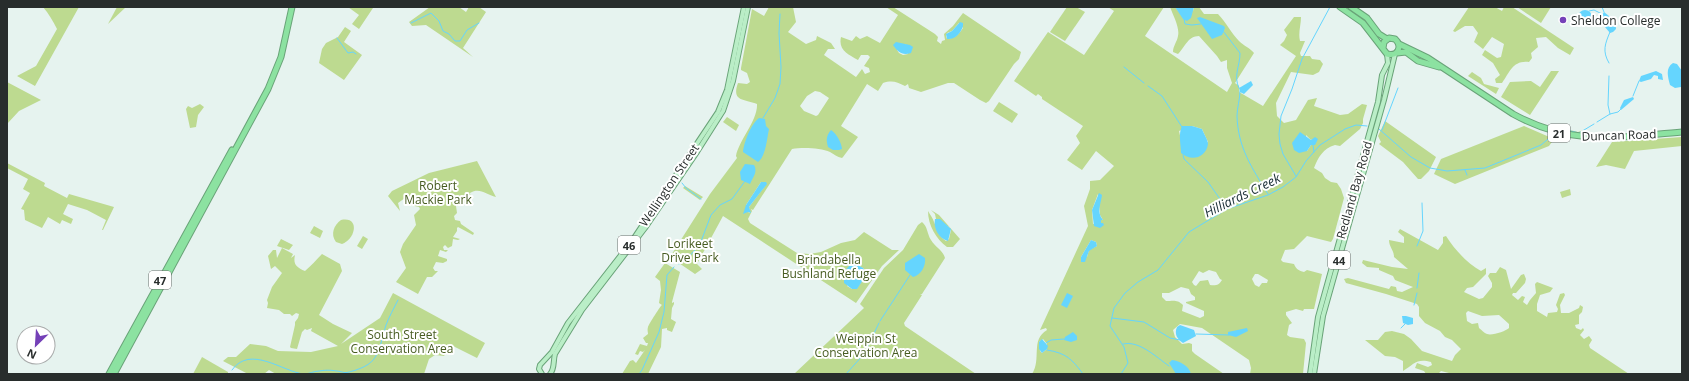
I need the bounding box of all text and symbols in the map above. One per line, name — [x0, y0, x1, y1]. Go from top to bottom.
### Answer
place label: Sheldon College — [1571, 12, 1661, 29]
marker: Sheldon College — [1558, 15, 1568, 25]
road number: 21 — [1548, 124, 1570, 142]
street label: Duncan Road — [1581, 125, 1657, 145]
street label: Redland Bay Road — [1332, 139, 1376, 241]
street label: Wellington Street — [635, 140, 703, 230]
water label: Hilliards Creek — [1201, 168, 1284, 221]
park label: Robert Mackie Park — [404, 177, 472, 208]
park label: Lorikeet Drive Park — [661, 235, 719, 266]
road number: 46 — [618, 236, 640, 254]
park label: Brindabella Bushland Refuge — [782, 251, 877, 282]
road number: 44 — [1328, 251, 1350, 269]
road number: 47 — [149, 271, 171, 289]
north arrow — [16, 325, 56, 365]
park label: South Street Conservation Area — [350, 326, 454, 357]
park label: Weippin St Conservation Area — [814, 330, 918, 361]
text: N — [24, 346, 39, 363]

